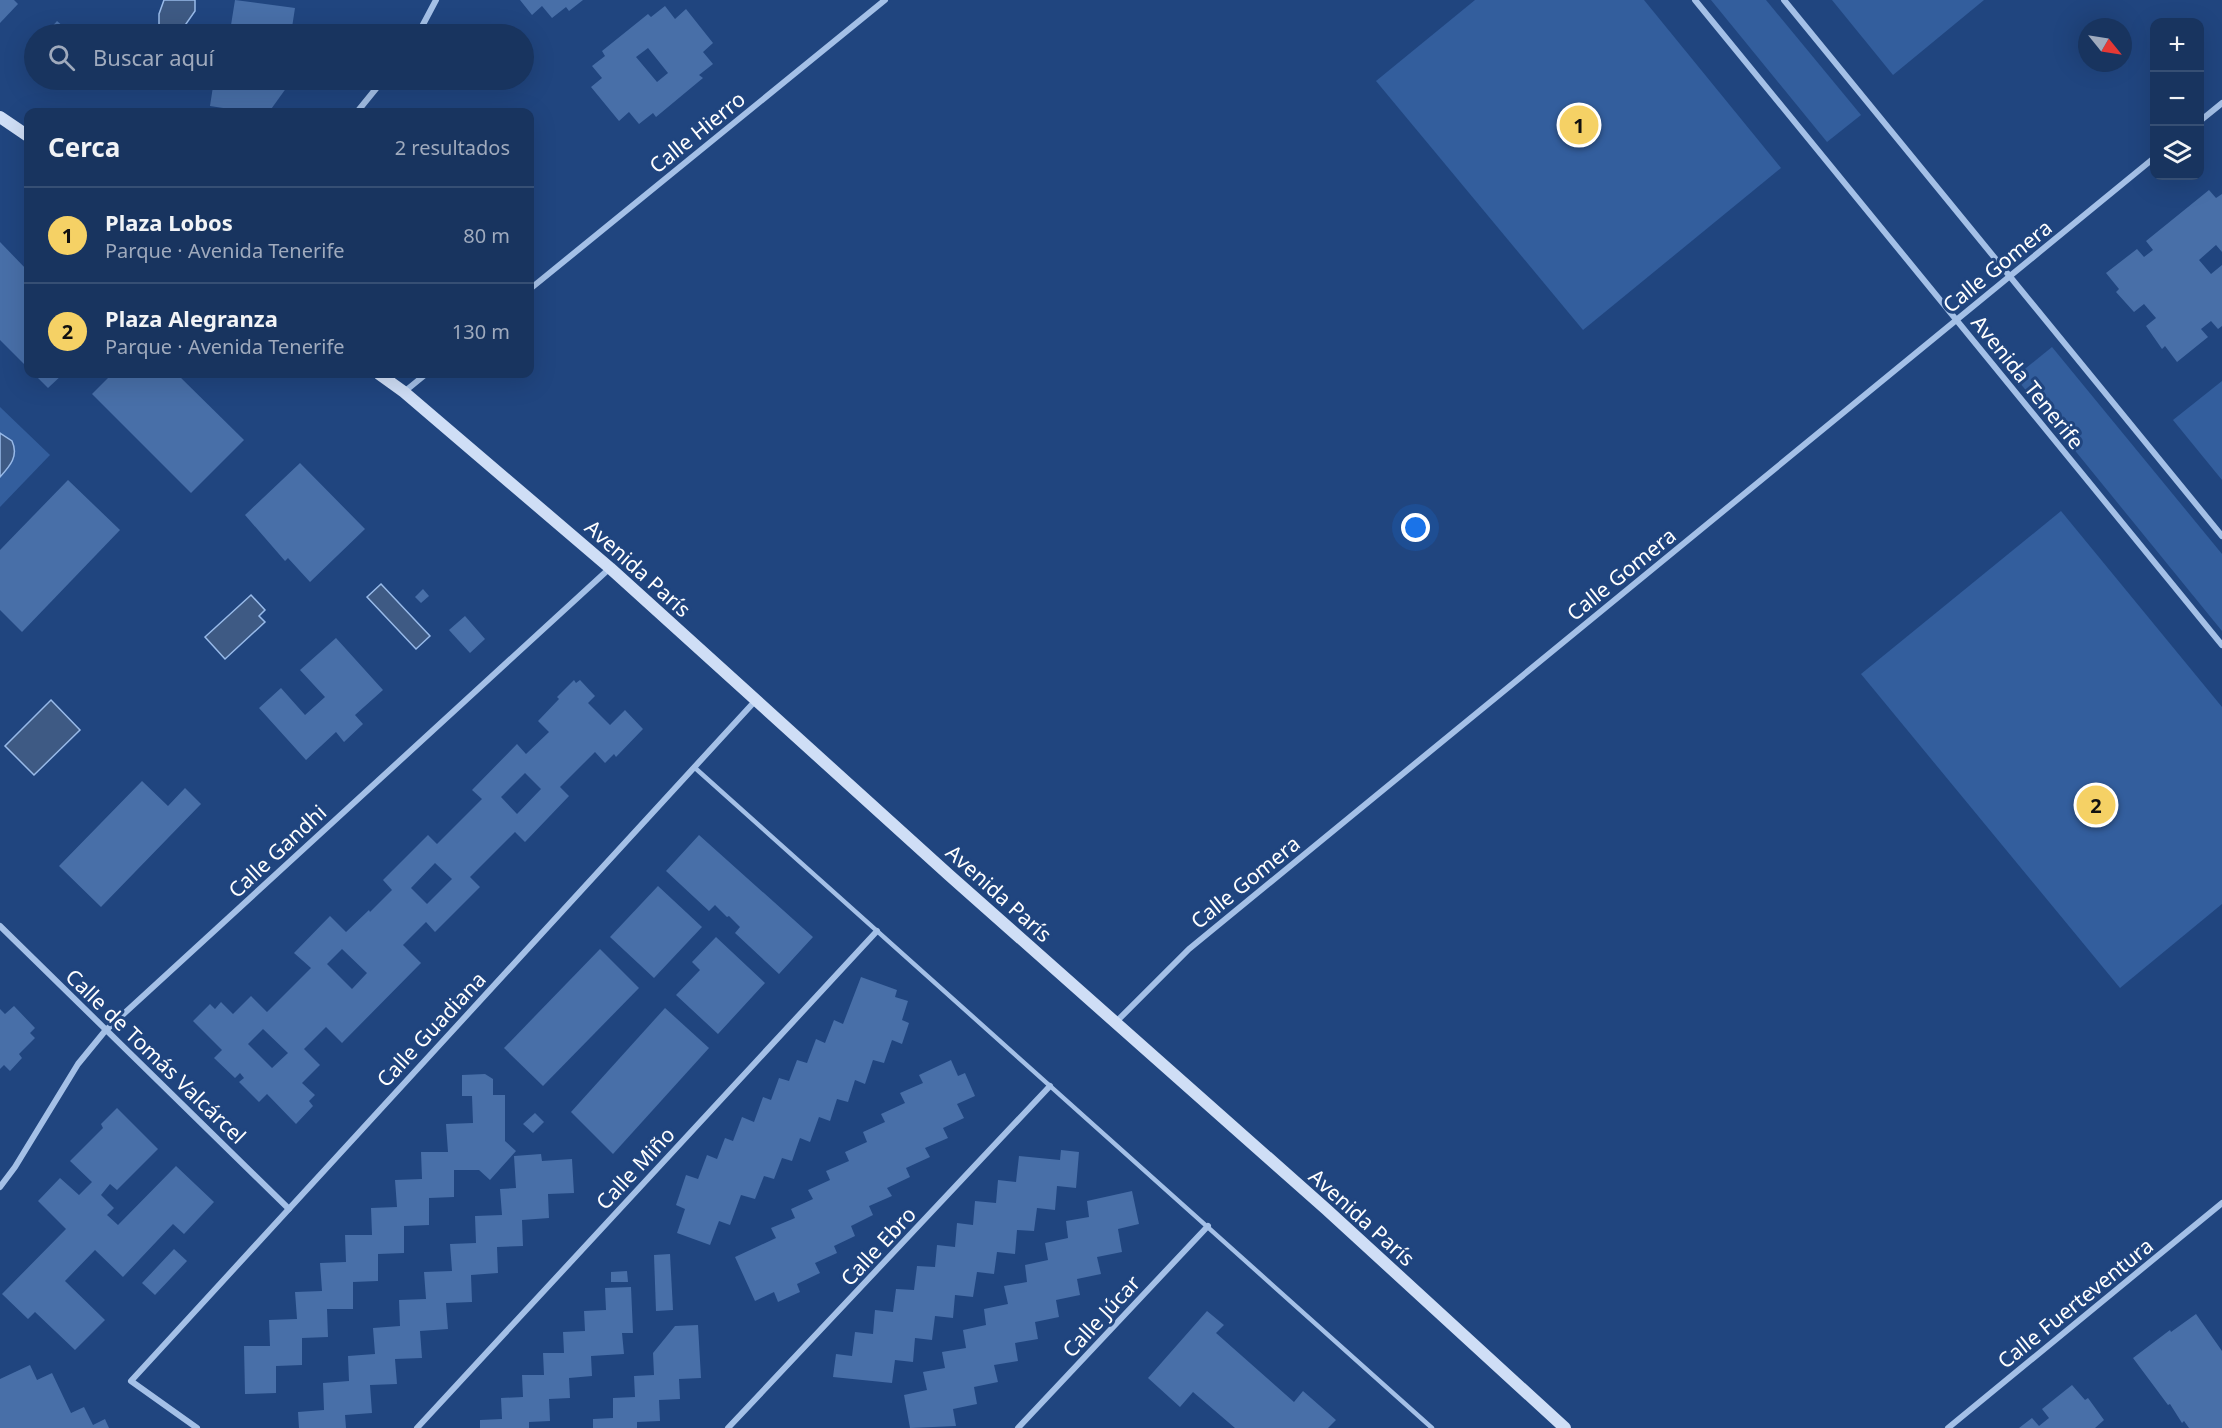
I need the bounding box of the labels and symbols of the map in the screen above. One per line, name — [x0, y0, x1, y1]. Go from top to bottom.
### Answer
north arrow — [2078, 18, 2132, 72]
street label: Calle Hierro — [643, 85, 751, 179]
pin: 1 — [1560, 102, 1598, 148]
street label: Calle Gomera — [1937, 213, 2057, 319]
street label: Avenida Tenerife — [1965, 309, 2091, 455]
street label: Avenida París — [579, 513, 697, 623]
your location — [1401, 513, 1430, 542]
street label: Calle Gomera — [1561, 521, 1681, 627]
pin: 2 — [2076, 782, 2116, 828]
street label: Calle Gandhi — [222, 798, 332, 904]
street label: Calle Gomera — [1185, 829, 1305, 935]
street label: Avenida París — [940, 838, 1058, 948]
street label: Calle de Tomás Valcárcel — [60, 963, 252, 1149]
street label: Calle Guadiana — [370, 965, 492, 1093]
street label: Calle Miño — [590, 1121, 680, 1215]
street label: Avenida París — [1303, 1162, 1421, 1272]
street label: Calle Ebro — [834, 1200, 922, 1292]
street label: Calle Fuerteventura — [1991, 1231, 2159, 1375]
street label: Calle Júcar — [1056, 1269, 1146, 1363]

